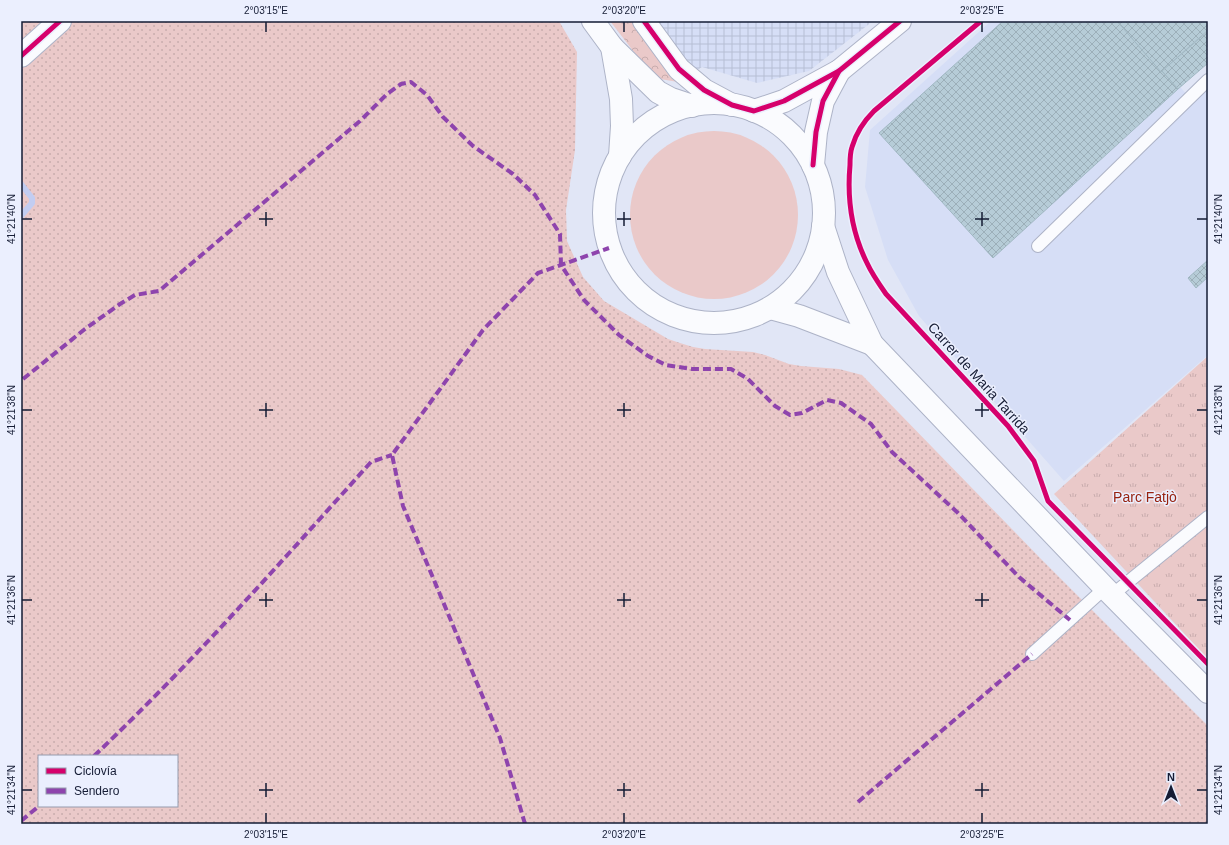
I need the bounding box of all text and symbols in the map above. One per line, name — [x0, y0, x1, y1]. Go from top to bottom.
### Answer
text: 2°03'15"E — [244, 5, 288, 16]
text: 2°03'20"E — [602, 5, 646, 16]
text: 2°03'25"E — [960, 5, 1004, 16]
text: 41°21'40"N — [6, 194, 17, 244]
text: 41°21'40"N — [1213, 194, 1224, 244]
street label: Carrer de Maria Tarrida — [925, 319, 1033, 437]
text: 41°21'38"N — [6, 385, 17, 435]
text: 41°21'38"N — [1213, 385, 1224, 435]
park label: Parc Fatjò — [1113, 489, 1177, 505]
text: 41°21'36"N — [6, 575, 17, 625]
text: 41°21'36"N — [1213, 575, 1224, 625]
legend — [38, 755, 178, 807]
text: Ciclovía — [74, 764, 117, 778]
text: 41°21'34"N — [6, 765, 17, 815]
text: 41°21'34"N — [1213, 765, 1224, 815]
north arrow — [1151, 767, 1191, 807]
text: N — [1167, 771, 1175, 783]
text: Sendero — [74, 784, 120, 798]
text: 2°03'15"E — [244, 829, 288, 840]
text: 2°03'20"E — [602, 829, 646, 840]
text: 2°03'25"E — [960, 829, 1004, 840]

